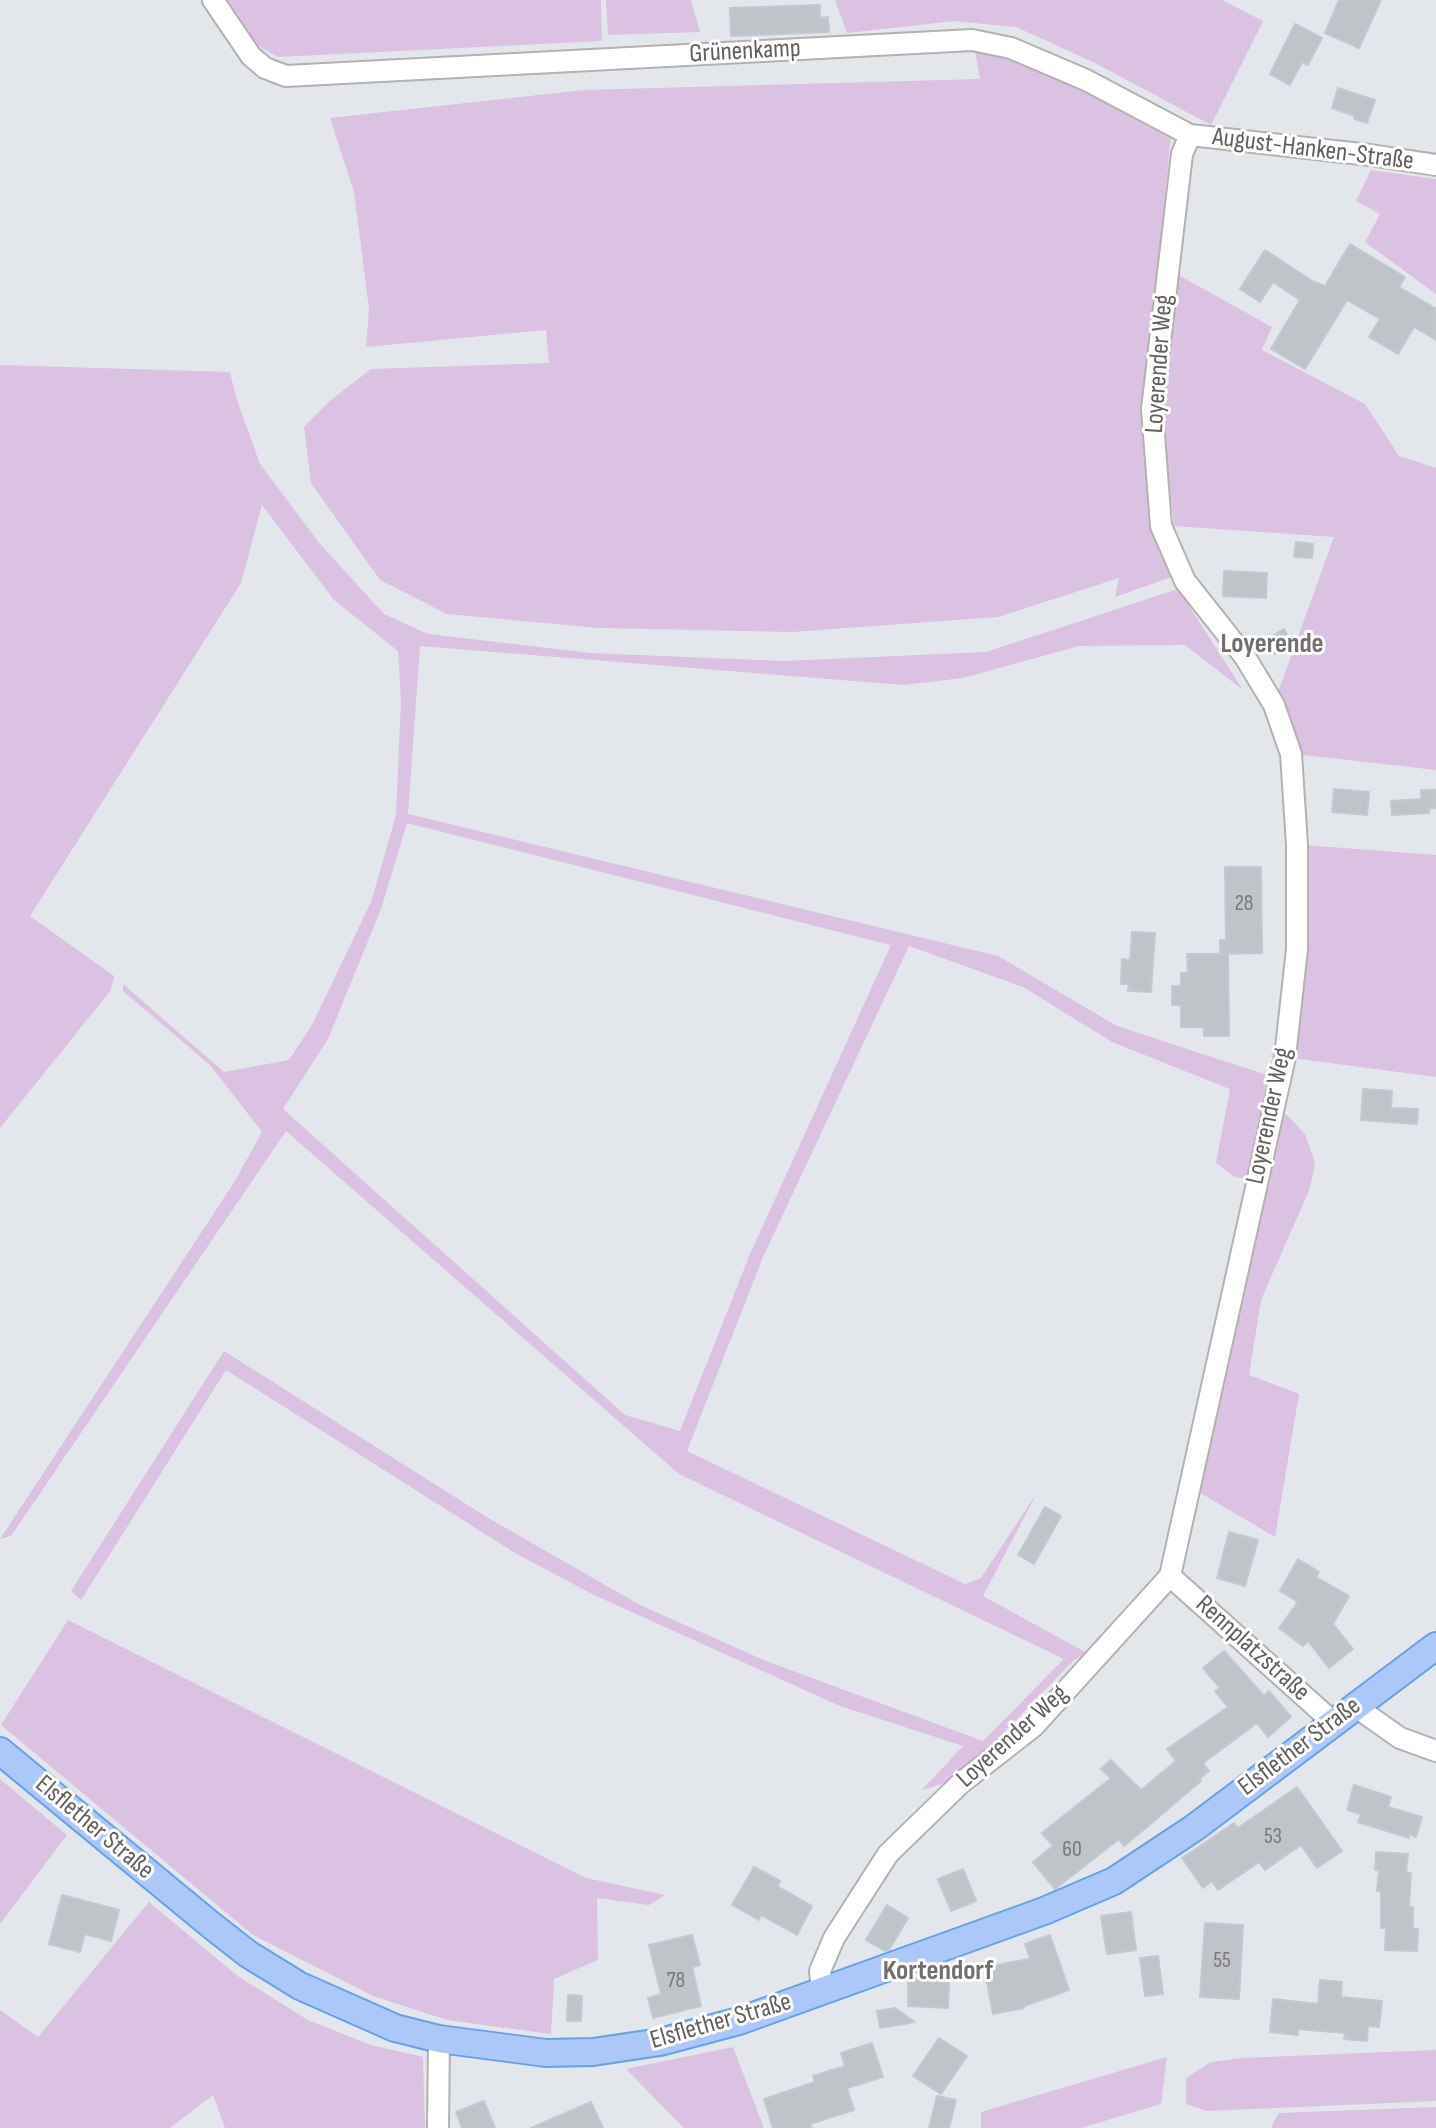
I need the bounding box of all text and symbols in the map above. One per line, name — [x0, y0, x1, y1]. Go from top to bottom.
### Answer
street label: Grünenkamp — [689, 34, 801, 70]
street label: August-Hanken-Straße — [1211, 122, 1415, 178]
street label: Loyerender Weg — [1140, 294, 1180, 434]
district label: Loyerende — [1220, 628, 1324, 662]
house number: 28 — [1235, 891, 1253, 917]
street label: Loyerender Weg — [1240, 1045, 1300, 1187]
street label: Rennplatzstraße — [1188, 1590, 1316, 1708]
street label: Loyerender Weg — [951, 1679, 1075, 1795]
street label: Elsflether Straße — [1233, 1691, 1367, 1803]
street label: Elsflether Straße — [28, 1769, 160, 1887]
house number: 53 — [1264, 1824, 1282, 1850]
house number: 60 — [1062, 1837, 1082, 1863]
house number: 55 — [1213, 1948, 1231, 1974]
district label: Kortendorf — [883, 1955, 993, 1989]
house number: 78 — [667, 1968, 685, 1994]
street label: Elsflether Straße — [647, 1987, 795, 2057]

